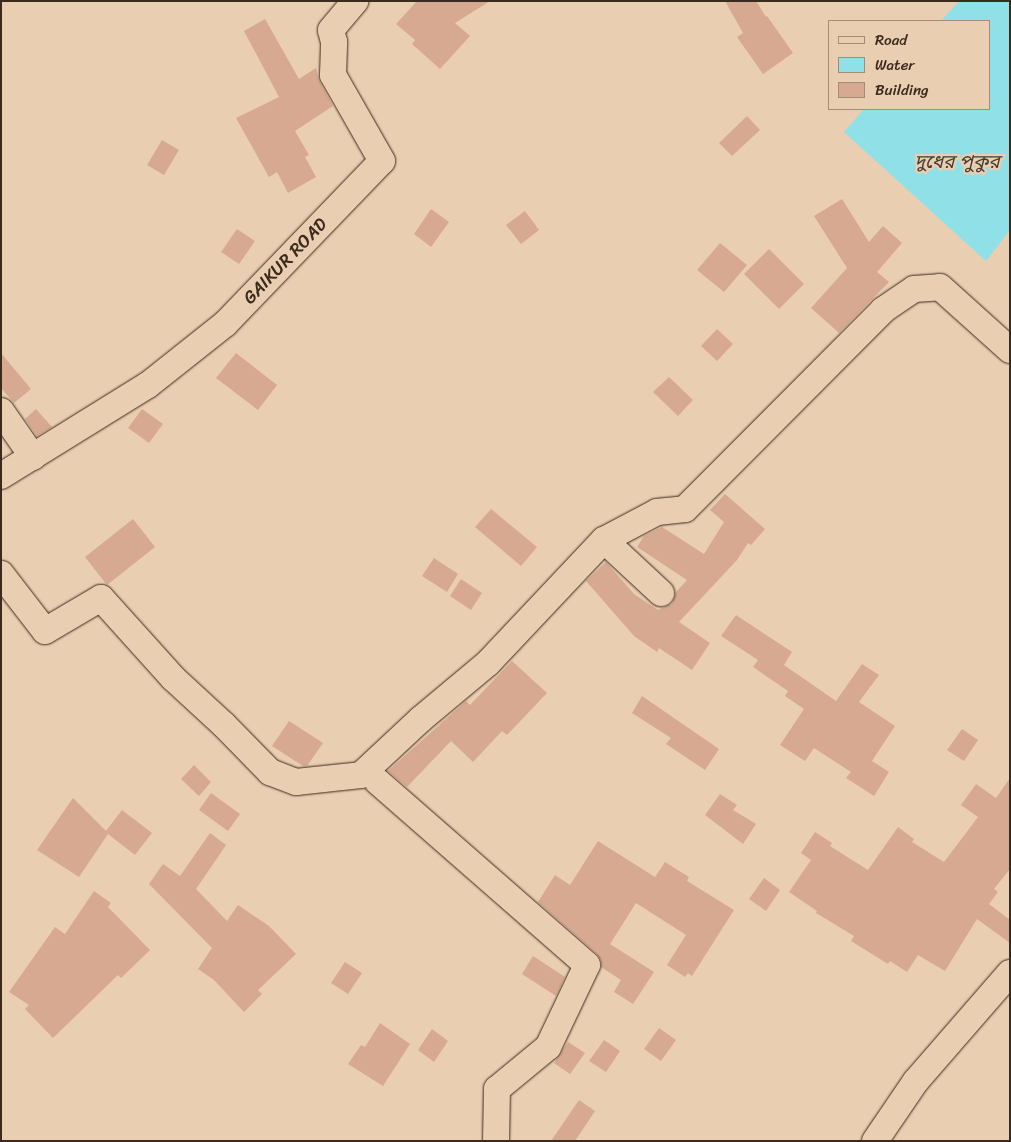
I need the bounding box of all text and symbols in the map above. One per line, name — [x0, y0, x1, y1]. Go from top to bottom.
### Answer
legend — [828, 20, 991, 110]
text: Road — [875, 27, 907, 53]
text: Water — [875, 52, 915, 78]
text: Building — [875, 77, 929, 103]
water label: দুধের পুকুর — [914, 151, 1000, 173]
street label: GAIKUR ROAD — [239, 213, 331, 309]

